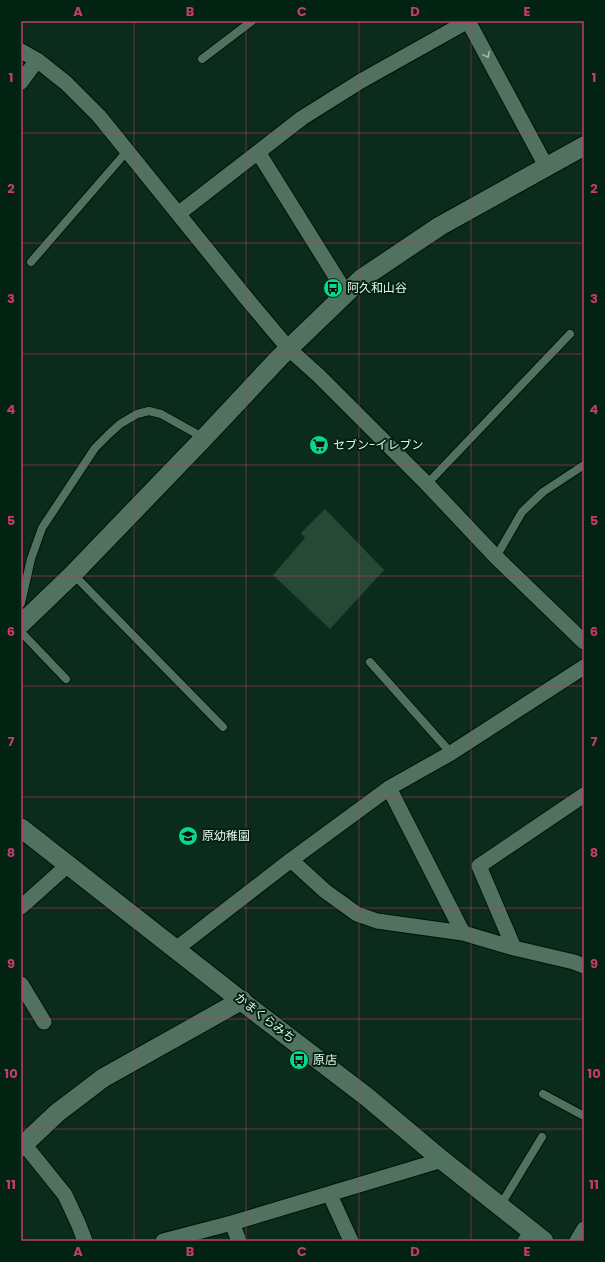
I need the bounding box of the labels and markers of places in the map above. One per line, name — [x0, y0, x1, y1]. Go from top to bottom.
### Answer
bus stop icon: 阿久和山谷 — [322, 277, 344, 299]
place label: 阿久和山谷 — [347, 279, 407, 296]
supermarket icon: セブン-イレブン — [308, 434, 330, 456]
place label: セブン-イレブン — [333, 436, 424, 453]
school or university icon: 原幼稚園 — [177, 825, 199, 847]
place label: 原幼稚園 — [202, 827, 250, 844]
bus stop icon: 原店 — [288, 1049, 310, 1071]
place label: 原店 — [313, 1051, 337, 1068]

